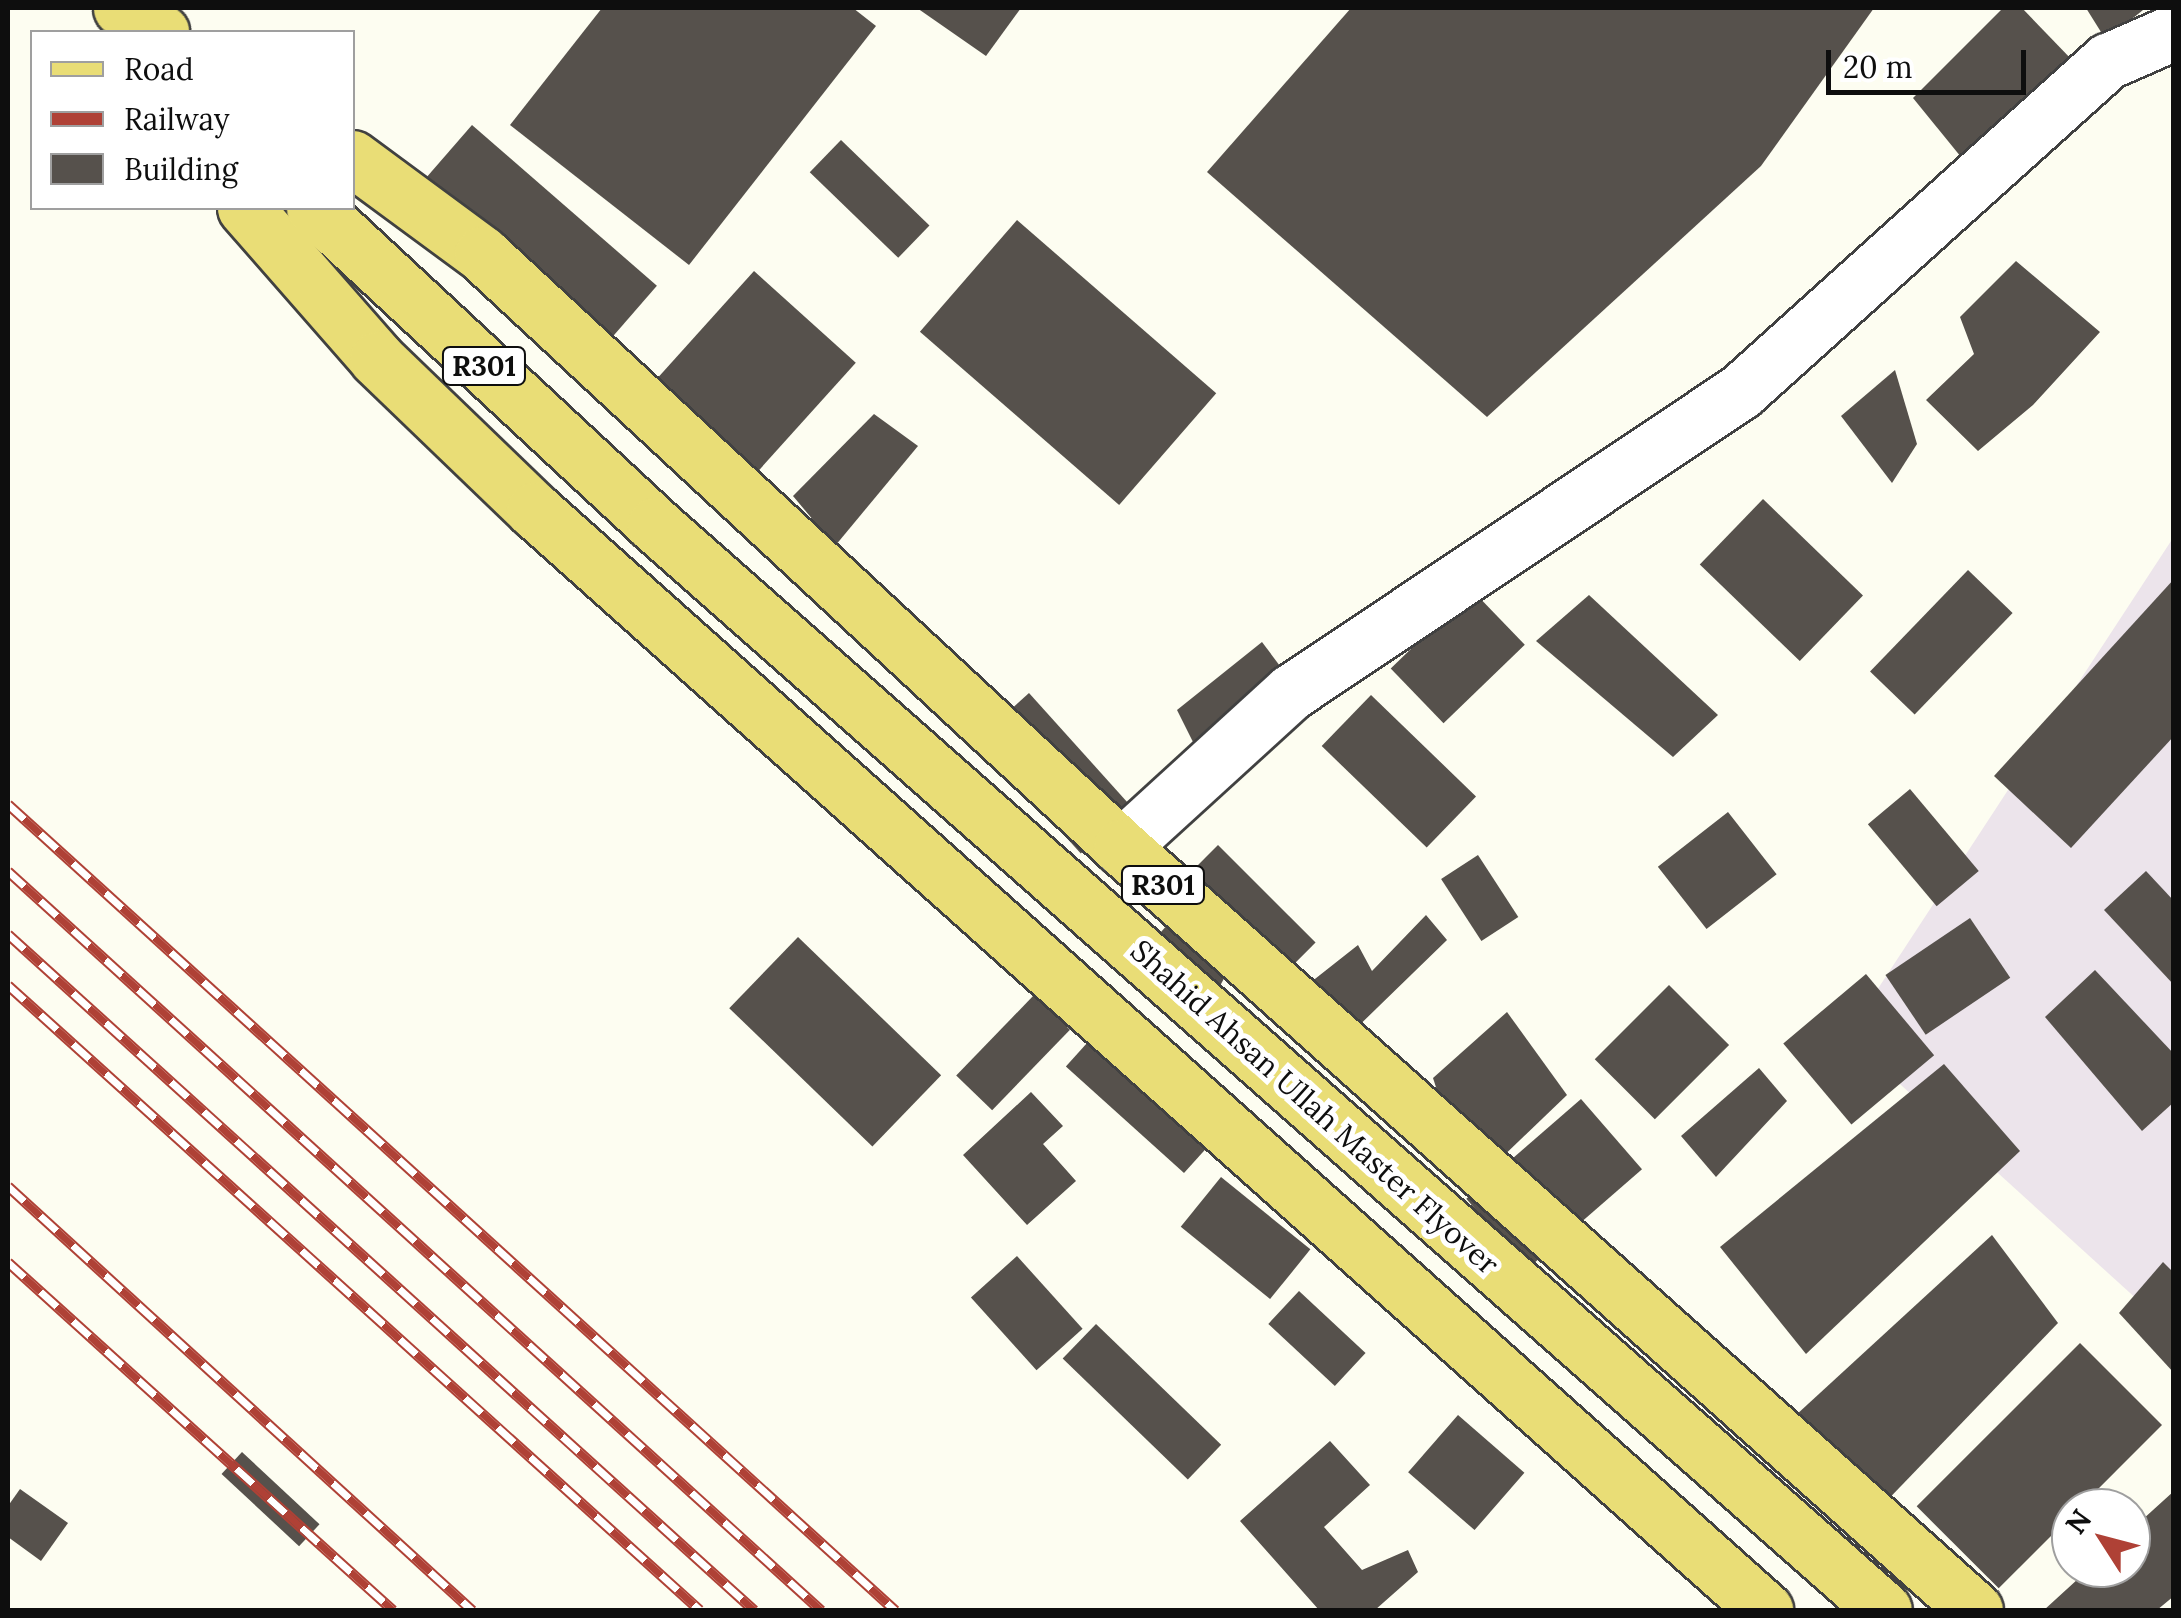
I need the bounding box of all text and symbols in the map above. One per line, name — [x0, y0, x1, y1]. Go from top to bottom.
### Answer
legend — [30, 30, 355, 210]
scale bar — [1831, 30, 2031, 92]
text: 20 m — [1843, 48, 1912, 86]
text: Road — [124, 50, 194, 88]
text: Railway — [124, 100, 230, 138]
text: Building — [124, 150, 238, 188]
road number: R301 — [442, 343, 526, 389]
road number: R301 — [1120, 862, 1206, 908]
street label: Shahid Ahsan Ullah Master Flyover — [1124, 932, 1506, 1282]
north arrow — [2051, 1488, 2151, 1588]
text: N — [2057, 1502, 2099, 1541]

